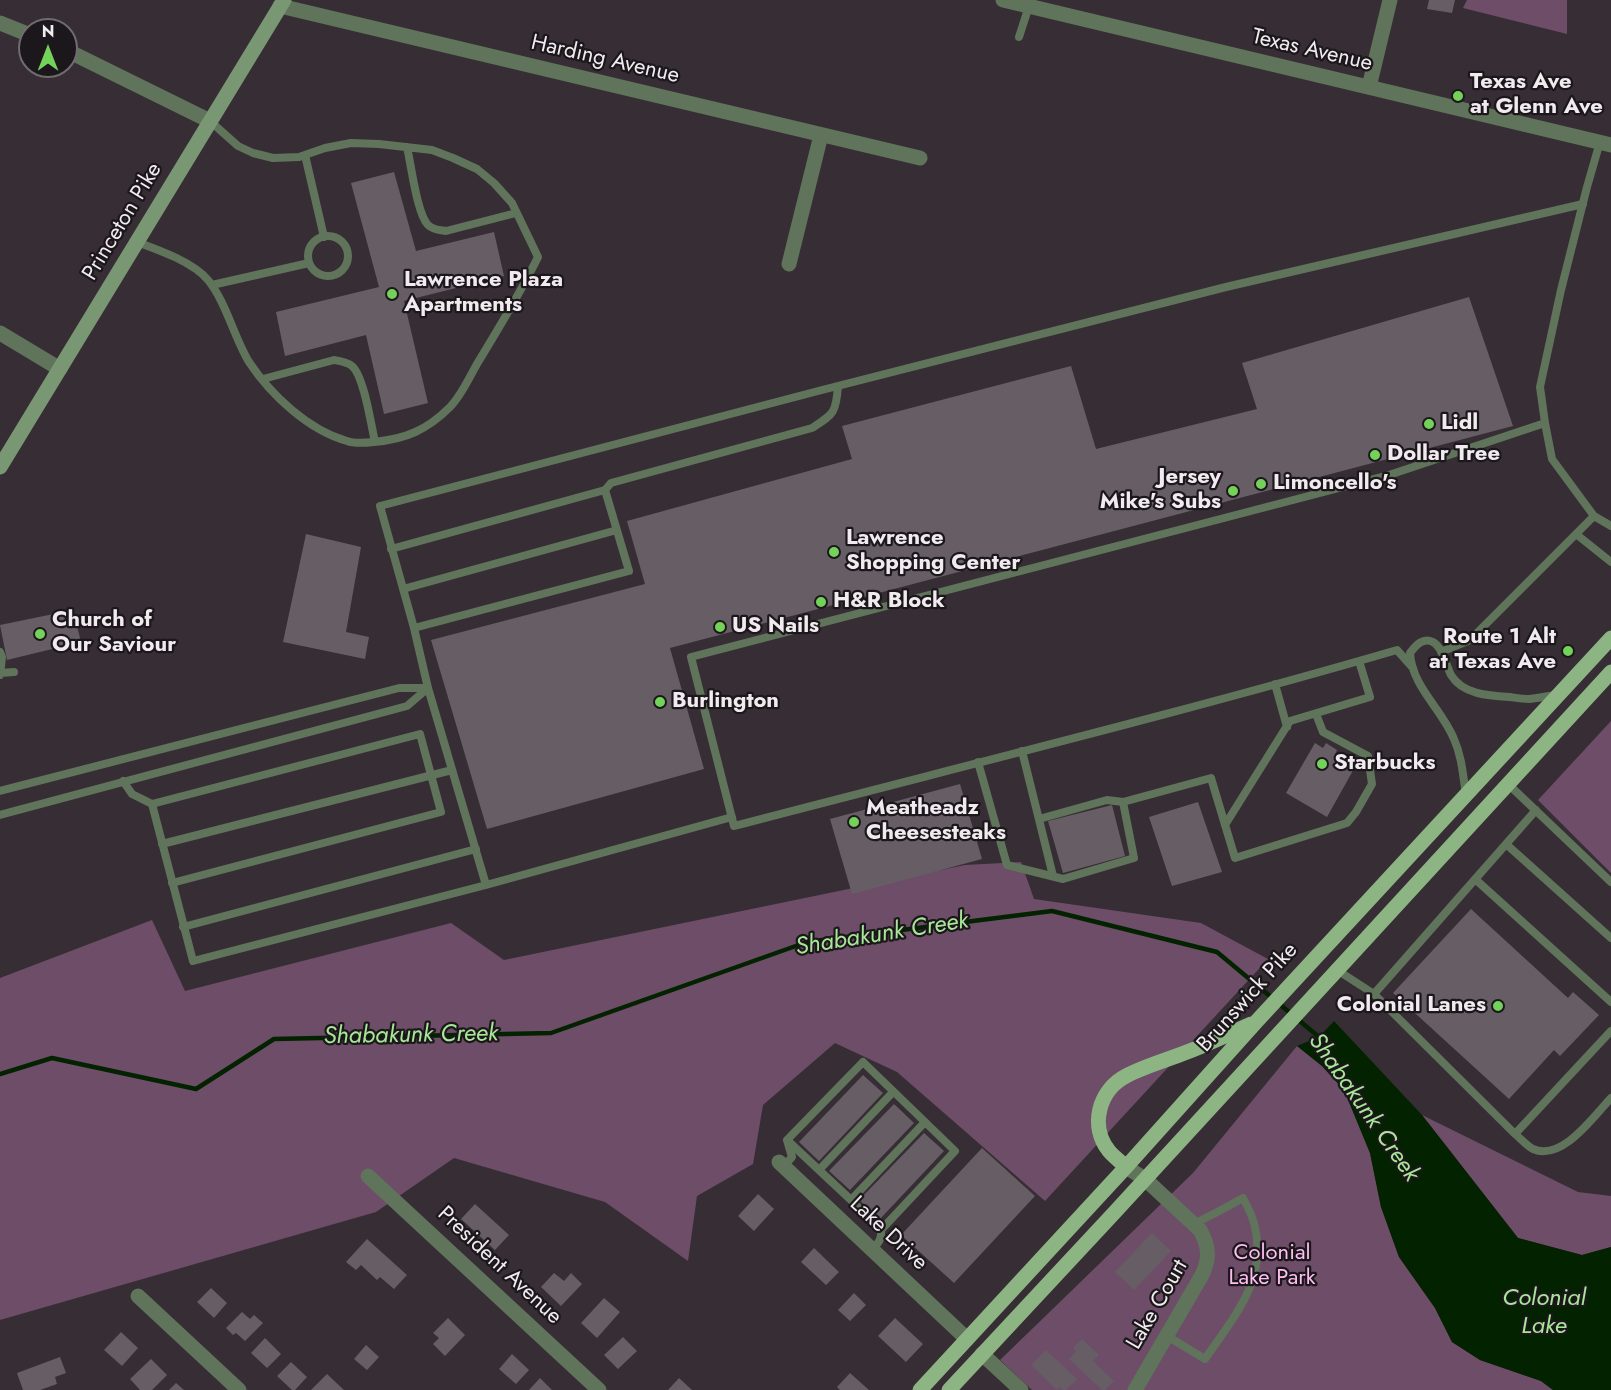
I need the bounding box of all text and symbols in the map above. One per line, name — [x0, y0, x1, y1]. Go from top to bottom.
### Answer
north arrow — [18, 18, 78, 78]
text: N — [42, 20, 54, 43]
street label: Texas Avenue — [1249, 24, 1375, 78]
street label: Harding Avenue — [528, 30, 682, 90]
place label: Texas Ave at Glenn Ave — [1470, 70, 1603, 122]
marker: Texas Ave at Glenn Ave — [1451, 89, 1465, 103]
street label: Princeton Pike — [78, 159, 168, 285]
place label: Lawrence Plaza Apartments — [404, 268, 563, 320]
marker: Lawrence Plaza Apartments — [385, 287, 399, 301]
place label: Lidl — [1441, 411, 1478, 437]
marker: Lidl — [1422, 417, 1436, 431]
place label: Dollar Tree — [1387, 442, 1500, 468]
marker: Dollar Tree — [1368, 448, 1382, 462]
place label: Jersey Mike's Subs — [1100, 465, 1221, 516]
place label: Limoncello's — [1273, 471, 1397, 497]
marker: Limoncello's — [1254, 477, 1268, 491]
marker: Jersey Mike's Subs — [1226, 484, 1240, 498]
place label: Lawrence Shopping Center — [846, 526, 1020, 578]
marker: Lawrence Shopping Center — [827, 545, 841, 559]
place label: H&R Block — [833, 589, 945, 615]
marker: H&R Block — [814, 595, 828, 609]
place label: Church of Our Saviour — [52, 608, 176, 660]
place label: US Nails — [732, 614, 819, 640]
marker: US Nails — [713, 620, 727, 634]
place label: Route 1 Alt at Texas Ave — [1429, 625, 1556, 676]
marker: Church of Our Saviour — [33, 627, 47, 641]
marker: Route 1 Alt at Texas Ave — [1561, 644, 1575, 658]
place label: Burlington — [672, 689, 779, 715]
marker: Burlington — [653, 695, 667, 709]
place label: Starbucks — [1334, 751, 1435, 777]
marker: Starbucks — [1315, 757, 1329, 771]
place label: Meatheadz Cheesesteaks — [866, 796, 1006, 848]
marker: Meatheadz Cheesesteaks — [847, 815, 861, 829]
water label: Shabakunk Creek — [794, 907, 970, 963]
street label: Brunswick Pike — [1192, 938, 1304, 1058]
place label: Colonial Lanes — [1337, 993, 1486, 1019]
marker: Colonial Lanes — [1491, 999, 1505, 1013]
water label: Shabakunk Creek — [323, 1020, 499, 1052]
water label: Shabakunk Creek — [1301, 1028, 1425, 1188]
street label: Lake Drive — [844, 1191, 932, 1277]
street label: President Avenue — [431, 1202, 567, 1330]
park label: Colonial Lake Park — [1229, 1241, 1315, 1292]
street label: Lake Court — [1122, 1255, 1194, 1355]
water label: Colonial Lake — [1502, 1285, 1586, 1341]

